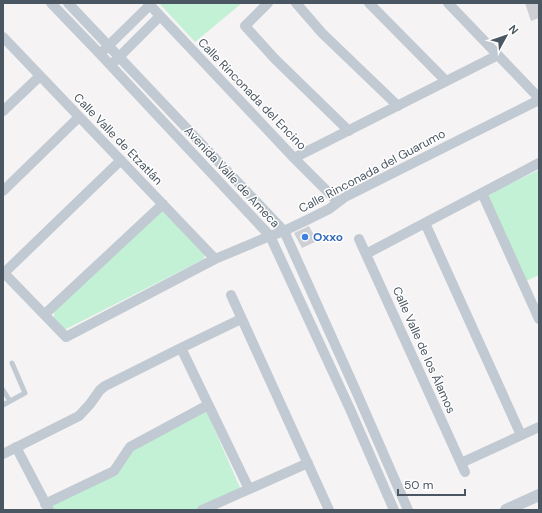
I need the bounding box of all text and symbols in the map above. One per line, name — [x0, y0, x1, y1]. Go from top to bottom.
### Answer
north arrow — [486, 16, 526, 56]
text: N — [506, 22, 522, 37]
street label: Calle Rinconada del Encino — [194, 35, 310, 153]
street label: Calle Valle de Etzatlán — [70, 90, 166, 188]
street label: Avenida Valle de Ameca — [181, 123, 283, 231]
street label: Calle Rinconada del Guarumo — [296, 125, 448, 217]
place label: Oxxo — [313, 229, 343, 245]
marker: Oxxo — [300, 232, 310, 242]
street label: Calle Valle de los Álamos — [389, 284, 459, 416]
scale bar — [398, 471, 465, 497]
text: 50 m — [404, 477, 433, 493]

